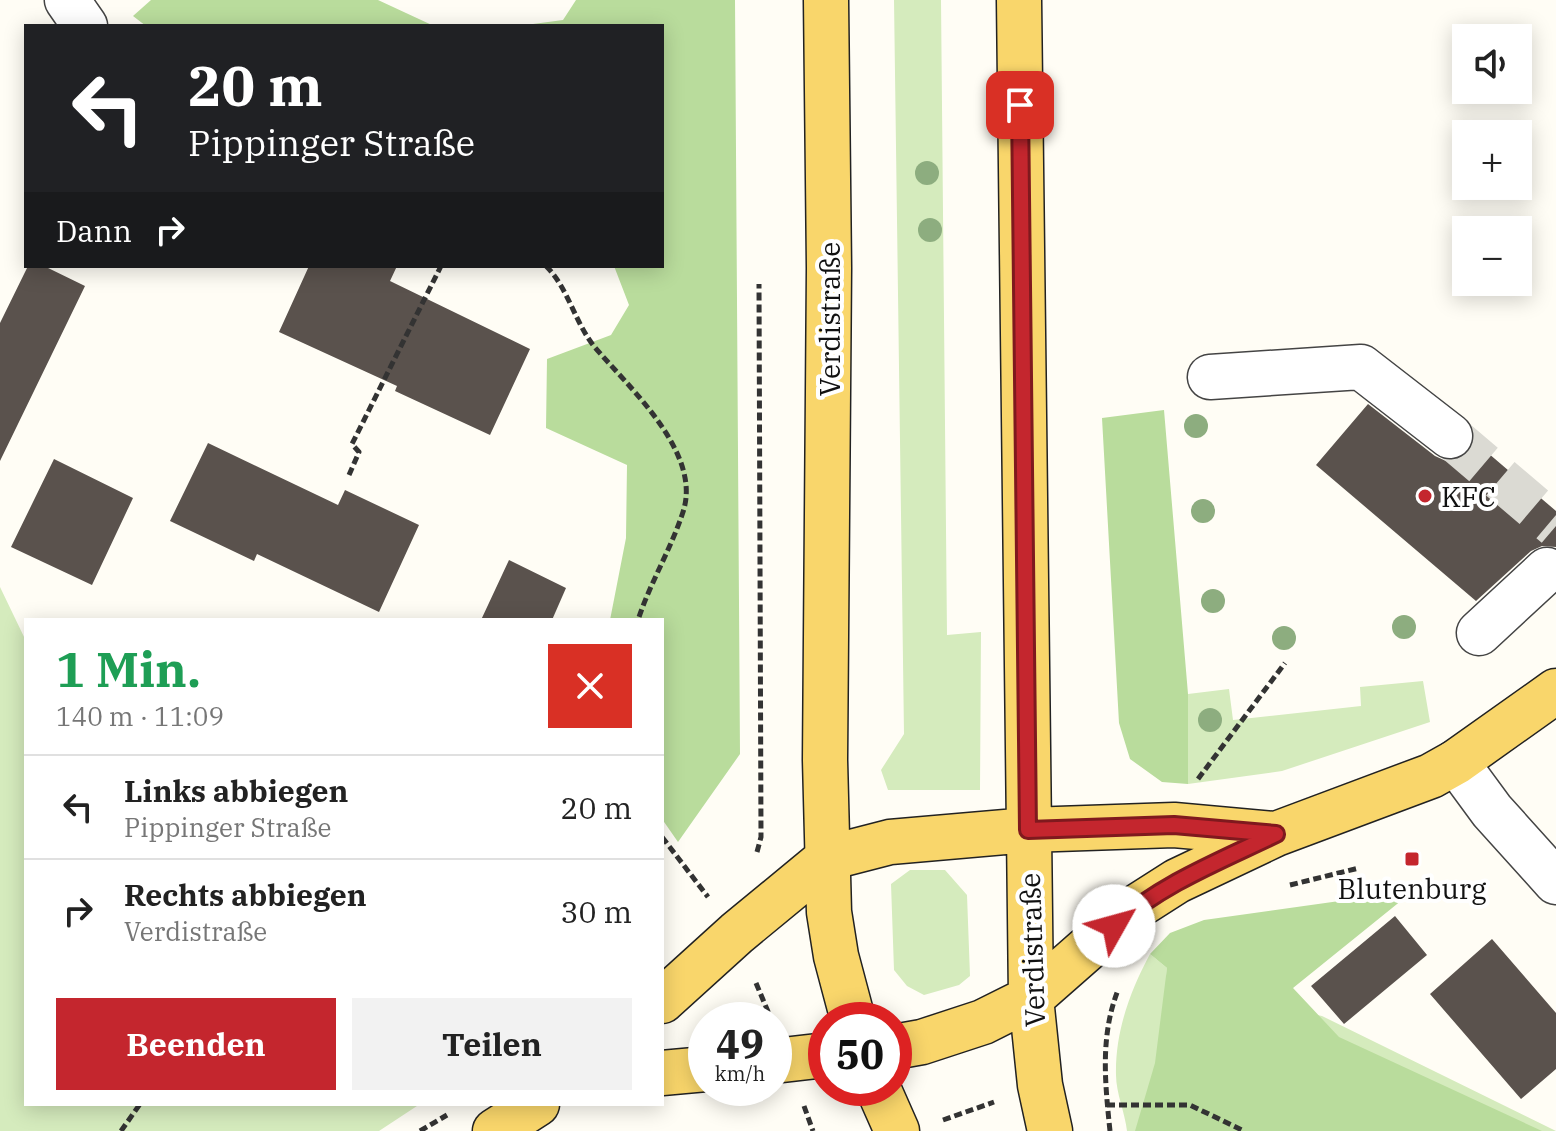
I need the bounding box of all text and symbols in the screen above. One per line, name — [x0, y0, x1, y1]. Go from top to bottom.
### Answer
map controls — [1452, 24, 1532, 296]
button: sound — [1452, 24, 1532, 104]
text: 20 m — [188, 49, 323, 121]
icon: left — [56, 56, 160, 160]
pin — [986, 71, 1054, 139]
icon: arrive — [998, 83, 1042, 127]
text: Pippinger Straße — [188, 119, 475, 166]
button: + — [1452, 120, 1532, 200]
icon: right — [148, 208, 192, 252]
text: Dann — [56, 211, 132, 250]
button: − — [1452, 216, 1532, 296]
street label: Verdistraße — [811, 242, 848, 396]
place label: KFC — [1441, 478, 1496, 515]
marker: KFC — [1416, 487, 1434, 505]
text: 1 Min. — [56, 638, 201, 700]
button: close — [548, 644, 632, 728]
text: 140 m · 11:09 — [56, 699, 224, 733]
text: Links abbiegen — [124, 771, 348, 810]
icon: left — [56, 785, 100, 829]
text: 20 m — [560, 788, 632, 827]
text: Pippinger Straße — [124, 810, 331, 844]
marker: Blutenburg — [1403, 850, 1421, 868]
place label: Blutenburg — [1338, 870, 1487, 907]
street label: Verdistraße — [1011, 872, 1053, 1028]
text: Rechts abbiegen — [124, 875, 367, 914]
position arrow — [1072, 884, 1156, 968]
icon: right — [56, 889, 100, 933]
text: 30 m — [560, 892, 632, 931]
text: Verdistraße — [124, 914, 267, 948]
button: Beenden — [56, 998, 336, 1090]
button: Teilen — [352, 998, 632, 1090]
speed limit sign: 50 — [808, 1002, 912, 1106]
text: 49 — [716, 1018, 764, 1070]
text: km/h — [715, 1060, 765, 1087]

